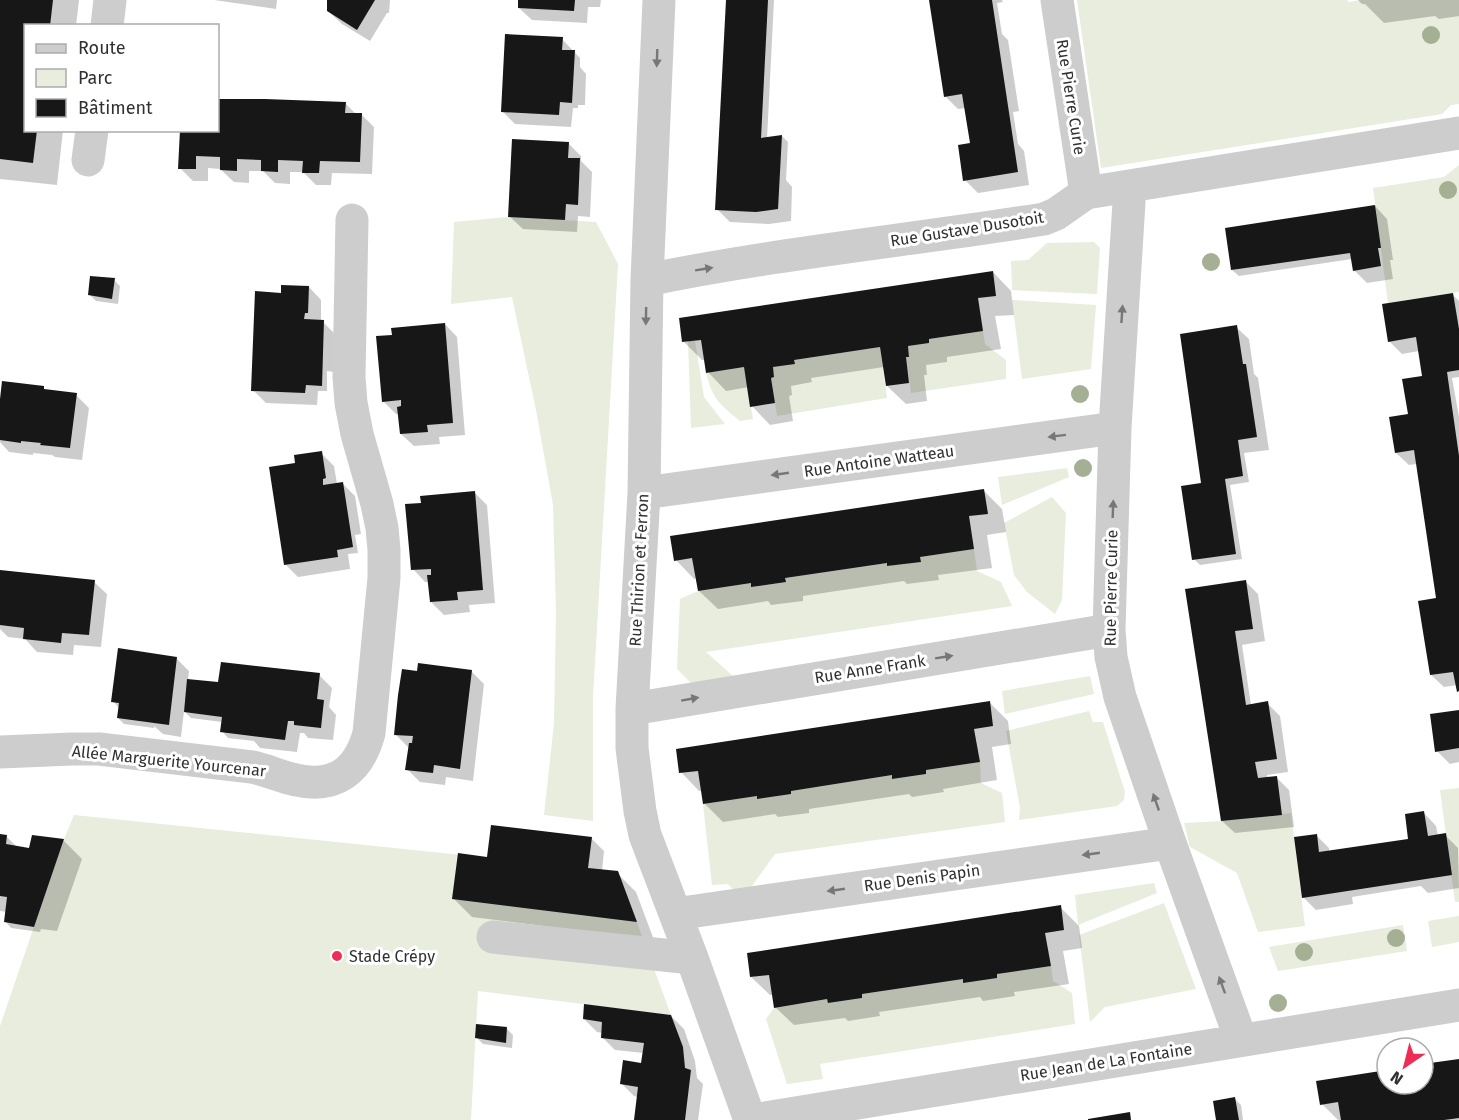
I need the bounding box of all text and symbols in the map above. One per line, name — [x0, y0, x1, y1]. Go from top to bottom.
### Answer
legend — [24, 24, 219, 132]
text: Route — [78, 37, 126, 59]
street label: Rue Pierre Curie — [1052, 38, 1090, 156]
one-way arrow — [652, 49, 661, 68]
text: Parc — [78, 67, 113, 89]
text: Bâtiment — [78, 97, 153, 119]
street label: Rue Gustave Dusotoit — [889, 207, 1045, 251]
one-way arrow — [695, 264, 714, 273]
one-way arrow — [1117, 305, 1127, 324]
one-way arrow — [641, 307, 651, 326]
one-way arrow — [1047, 431, 1066, 441]
street label: Rue Antoine Watteau — [803, 441, 955, 481]
one-way arrow — [771, 470, 790, 479]
street label: Rue Thirion et Ferron — [626, 493, 652, 647]
one-way arrow — [1108, 499, 1117, 518]
street label: Rue Pierre Curie — [1100, 529, 1122, 647]
street label: Rue Anne Frank — [813, 651, 928, 687]
one-way arrow — [935, 653, 954, 662]
one-way arrow — [680, 694, 699, 703]
street label: Allée Marguerite Yourcenar — [71, 741, 268, 781]
one-way arrow — [1150, 793, 1160, 811]
one-way arrow — [1081, 849, 1100, 858]
street label: Rue Denis Papin — [863, 860, 981, 896]
one-way arrow — [826, 886, 845, 895]
place label: Stade Crépy — [349, 947, 435, 966]
marker: Stade Crépy — [330, 949, 344, 963]
one-way arrow — [1216, 976, 1226, 994]
north arrow — [1375, 1036, 1435, 1096]
street label: Rue Jean de La Fontaine — [1019, 1039, 1193, 1085]
text: N — [1387, 1067, 1406, 1089]

